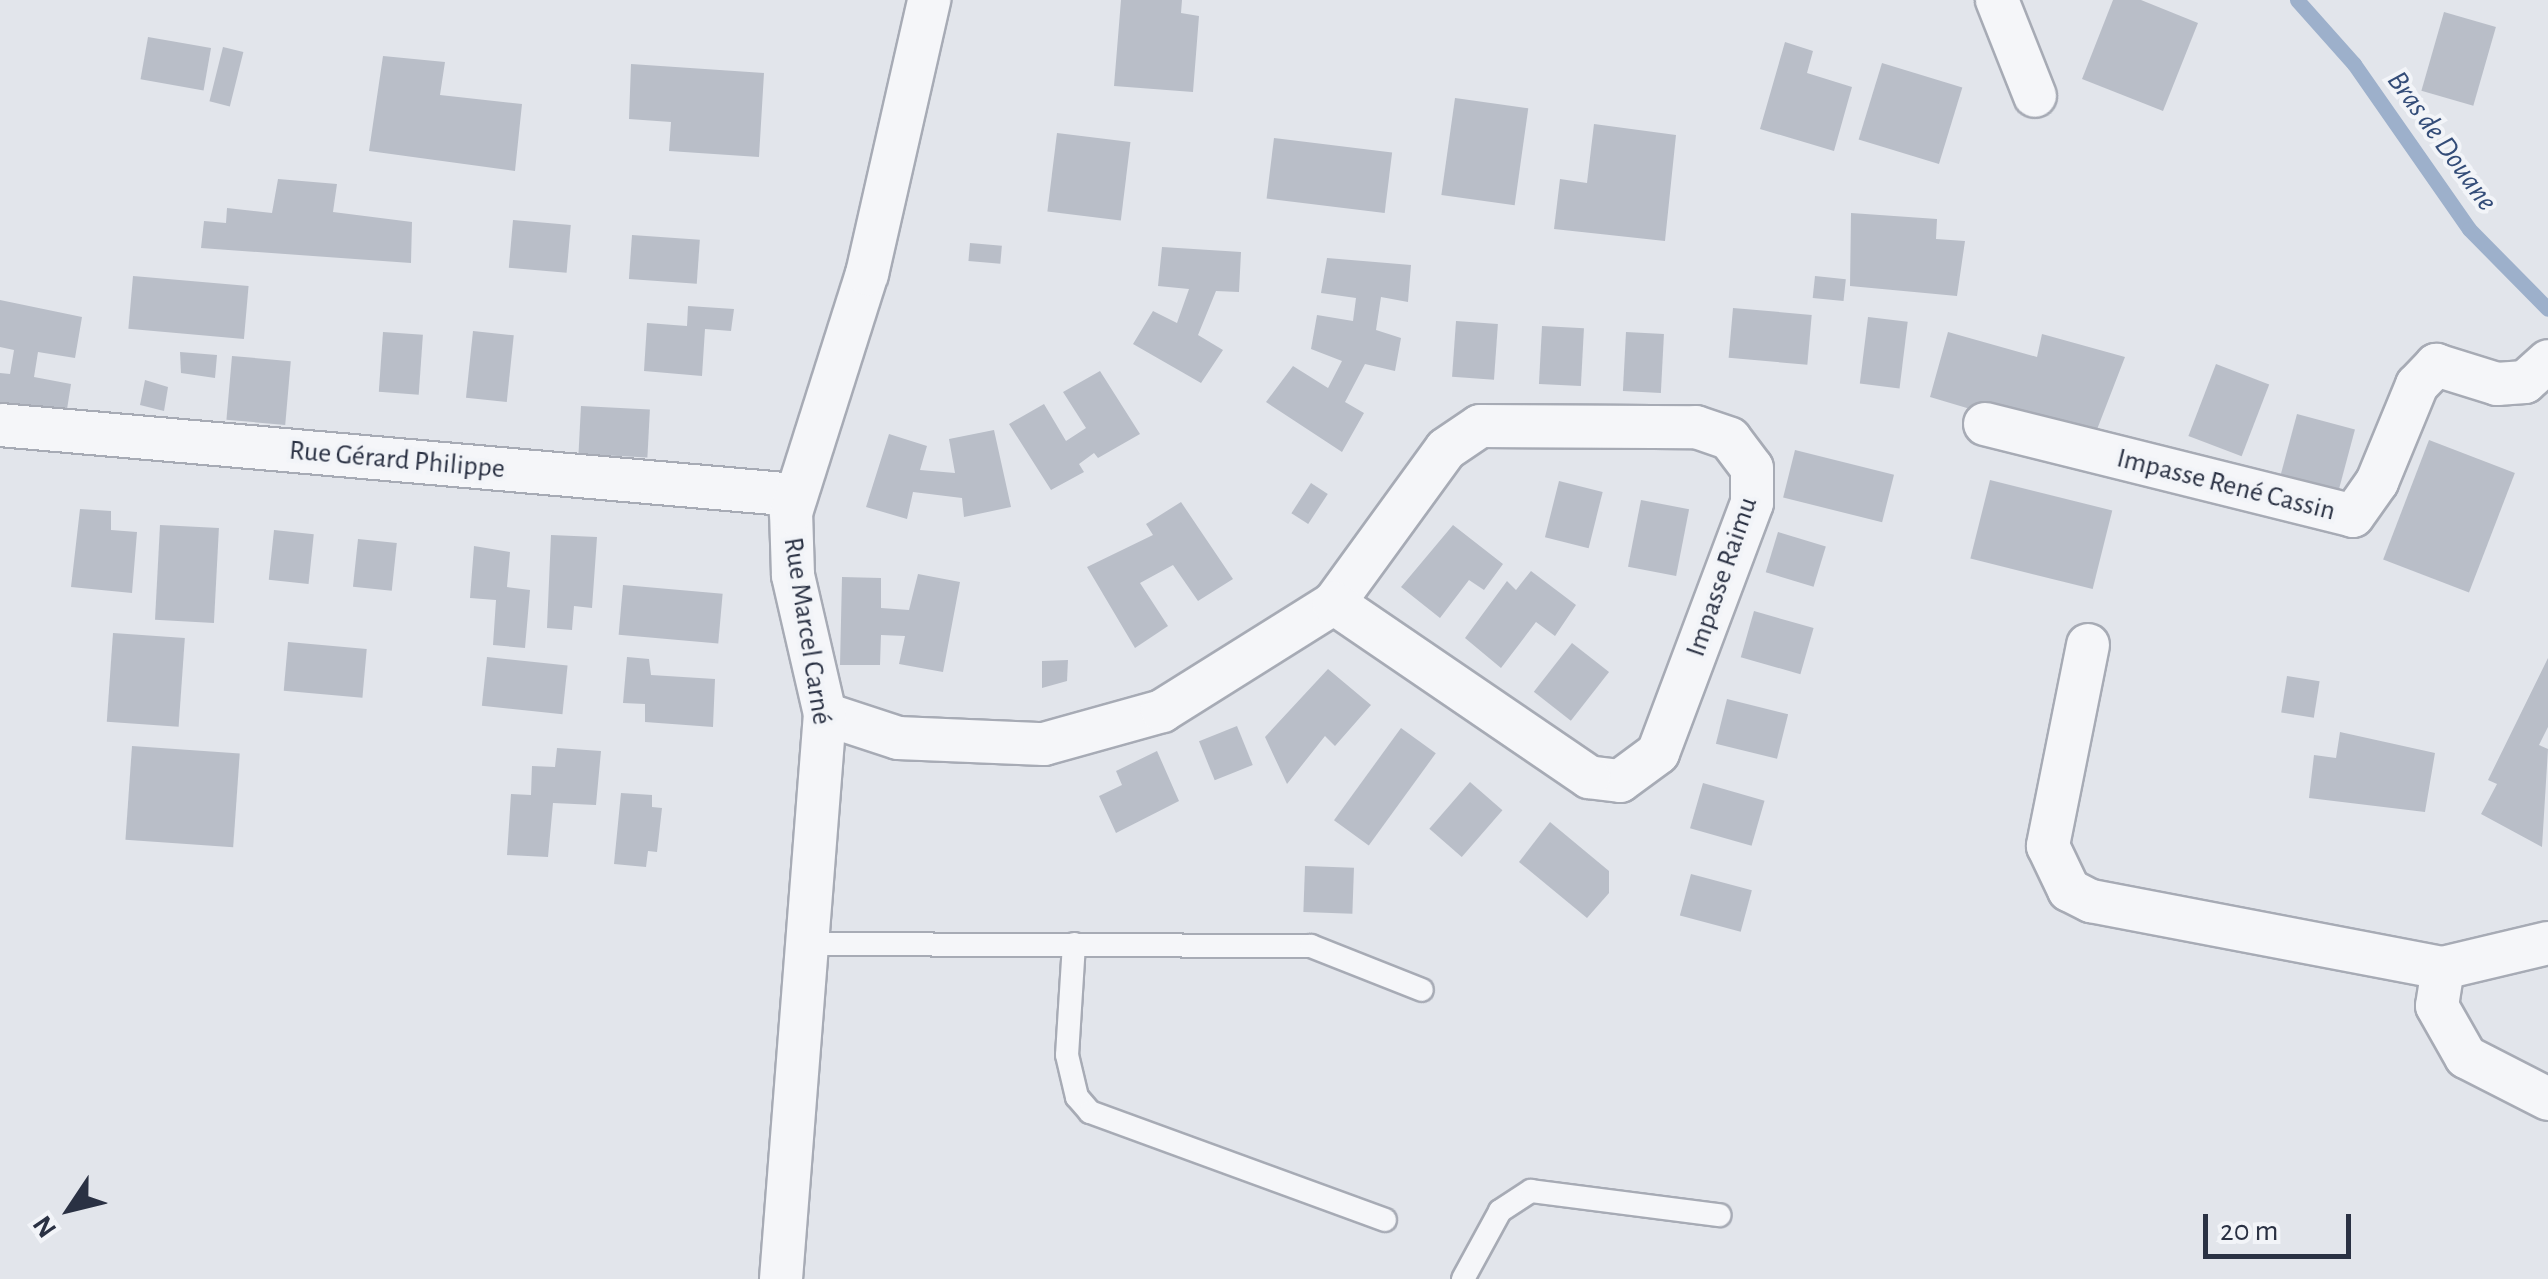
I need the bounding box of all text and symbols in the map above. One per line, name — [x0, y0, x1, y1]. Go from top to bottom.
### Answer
water label: Bras de Douane — [2379, 64, 2505, 218]
street label: Rue Gérard Philippe — [288, 434, 506, 486]
street label: Impasse René Cassin — [2113, 442, 2339, 528]
street label: Impasse Raimu — [1679, 493, 1765, 661]
street label: Rue Marcel Carné — [776, 535, 838, 727]
north arrow — [20, 1159, 120, 1259]
scale bar — [2208, 1194, 2356, 1256]
text: N — [28, 1210, 62, 1242]
text: 20 m — [2220, 1216, 2278, 1246]

